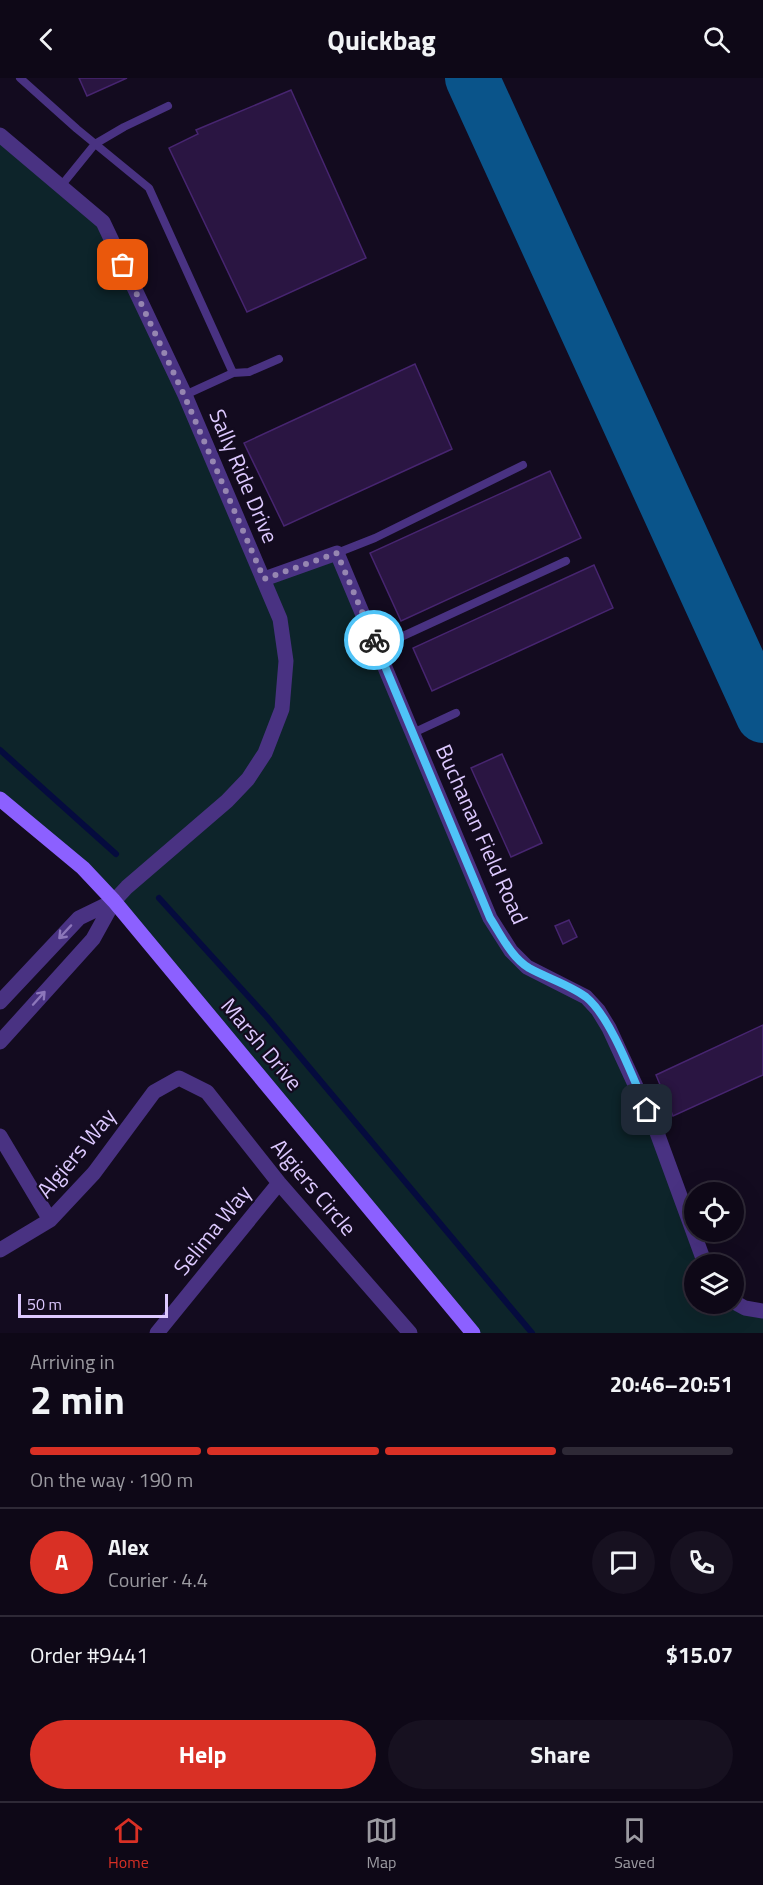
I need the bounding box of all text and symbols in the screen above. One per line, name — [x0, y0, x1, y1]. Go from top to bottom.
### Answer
text: Quickbag — [327, 19, 436, 60]
icon: back — [30, 23, 63, 56]
icon: search — [700, 23, 733, 56]
pin — [97, 239, 148, 290]
icon: bag — [106, 248, 139, 281]
street label: Sally Ride Drive — [200, 404, 288, 548]
courier — [344, 610, 404, 670]
icon: bike — [358, 624, 391, 657]
street label: Buchanan Field Road — [427, 739, 537, 929]
one-way arrow — [58, 925, 72, 940]
street label: Marsh Drive — [213, 990, 311, 1098]
one-way arrow — [32, 991, 46, 1006]
pin — [621, 1084, 672, 1135]
icon: home — [630, 1093, 663, 1126]
street label: Algiers Way — [28, 1100, 124, 1206]
street label: Algiers Circle — [263, 1131, 365, 1243]
street label: Selima Way — [165, 1177, 259, 1283]
map controls — [684, 1182, 744, 1314]
button: locate — [684, 1182, 744, 1242]
button: layers — [684, 1254, 744, 1314]
scale bar — [18, 1291, 168, 1318]
text: 50 m — [27, 1292, 62, 1316]
text: Arriving in — [30, 1346, 115, 1377]
text: 20:46–20:51 — [610, 1367, 733, 1401]
text: 2 min — [30, 1370, 125, 1429]
text: On the way · 190 m — [30, 1464, 193, 1495]
text: Alex — [108, 1530, 149, 1564]
button: chat — [592, 1531, 655, 1594]
button: phone — [670, 1531, 733, 1594]
text: A — [55, 1545, 68, 1579]
text: Courier · 4.4 — [108, 1564, 208, 1595]
text: Order #9441 — [30, 1638, 149, 1672]
text: $15.07 — [666, 1638, 733, 1672]
button: Help — [30, 1720, 376, 1789]
button: Share — [388, 1720, 733, 1789]
tab: Home — [108, 1814, 149, 1874]
tab: Map — [365, 1814, 398, 1874]
tab: Saved — [614, 1814, 655, 1874]

